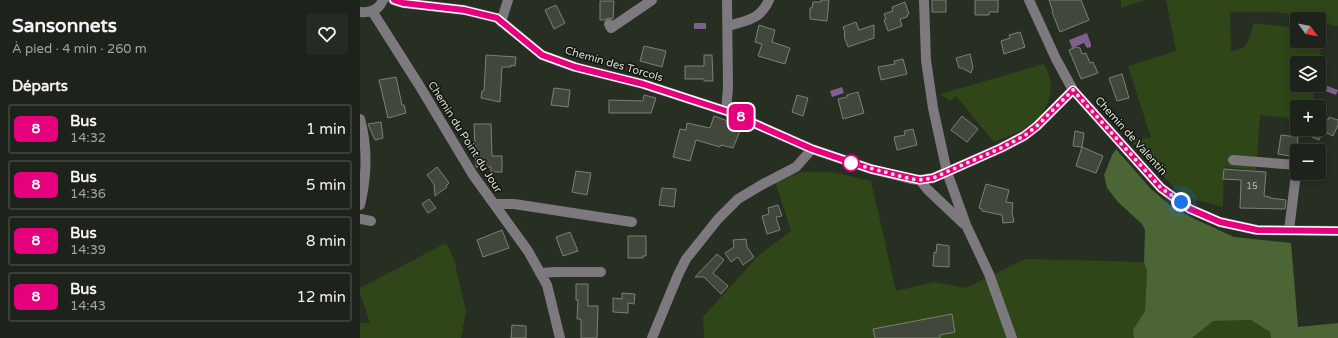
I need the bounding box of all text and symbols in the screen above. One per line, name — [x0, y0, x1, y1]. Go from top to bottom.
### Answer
north arrow — [1290, 12, 1326, 48]
map controls — [1290, 12, 1326, 180]
button: heart — [306, 13, 348, 55]
text: Sansonnets — [12, 15, 117, 37]
text: À pied · 4 min · 260 m — [12, 41, 147, 57]
street label: Chemin des Torcols — [563, 44, 665, 84]
button: layers — [1290, 56, 1326, 92]
text: Départs — [12, 77, 68, 95]
street label: Chemin du Point du Jour — [425, 79, 505, 196]
street label: Chemin de Valentin — [1092, 94, 1170, 178]
button: + — [1290, 100, 1326, 136]
line badge: 8 — [728, 104, 754, 130]
text: 8 — [737, 108, 745, 125]
text: Bus — [70, 112, 97, 130]
text: 8 — [32, 120, 40, 137]
text: 1 min — [306, 120, 346, 138]
text: 14:32 — [70, 130, 106, 146]
button: − — [1290, 144, 1326, 180]
unlabelled marker — [842, 154, 860, 172]
text: Bus — [70, 168, 97, 186]
text: 8 — [32, 176, 40, 193]
text: 5 min — [306, 176, 346, 194]
house number: 15 — [1246, 181, 1258, 192]
text: 14:36 — [70, 186, 106, 202]
your location — [1171, 192, 1191, 212]
text: Bus — [70, 224, 97, 242]
text: 8 — [32, 232, 40, 249]
text: 8 min — [306, 232, 346, 250]
text: 14:39 — [70, 242, 106, 258]
text: Bus — [70, 280, 97, 298]
text: 8 — [32, 288, 40, 305]
text: 12 min — [297, 288, 346, 306]
text: 14:43 — [70, 298, 106, 314]

